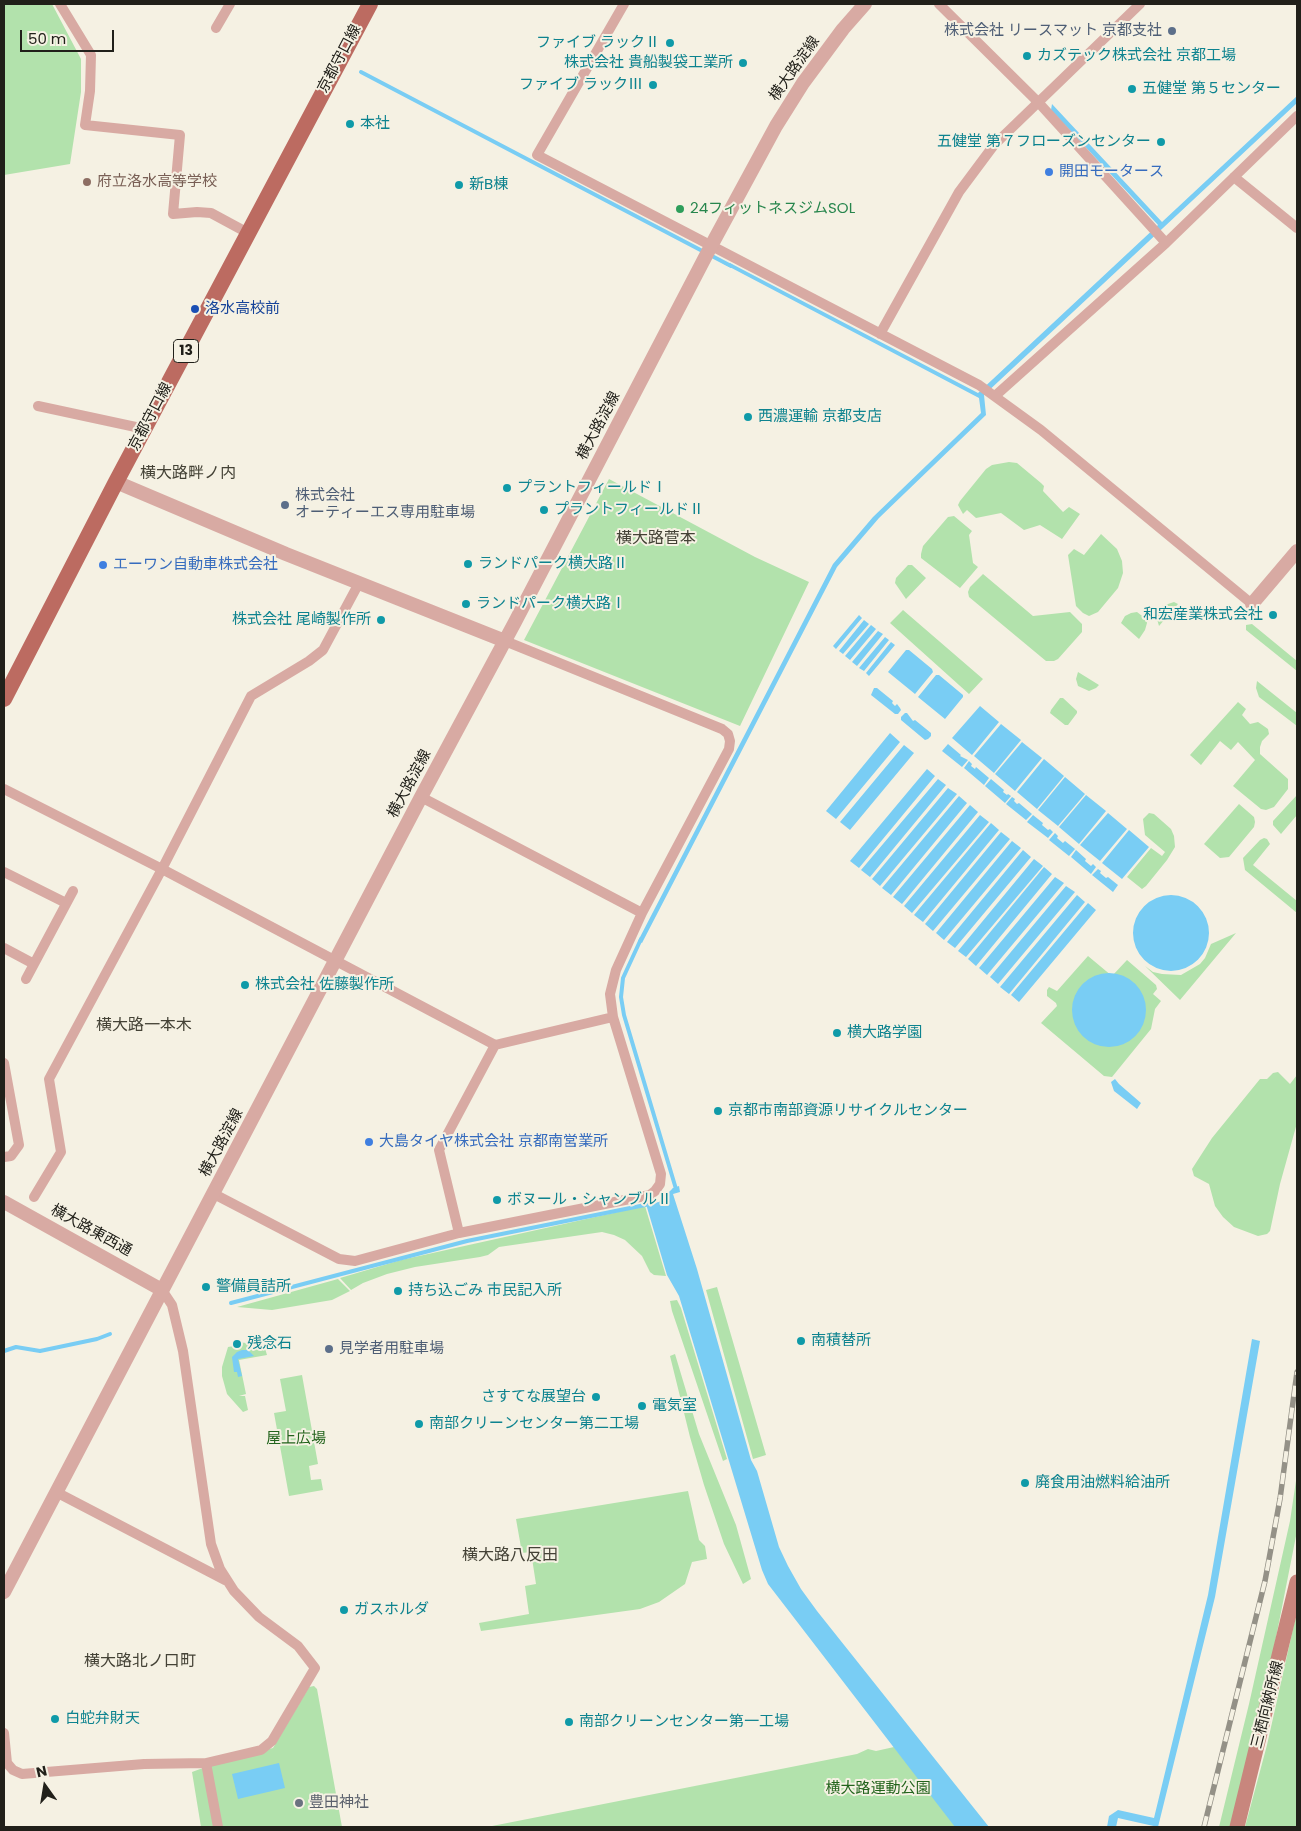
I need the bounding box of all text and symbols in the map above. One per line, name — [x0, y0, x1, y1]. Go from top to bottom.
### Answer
scale bar — [22, 20, 116, 52]
street label: 京都守口線 — [314, 22, 366, 96]
place label: 株式会社 リースマット 京都支社 — [944, 22, 1162, 40]
marker: 株式会社 リースマット 京都支社 — [1166, 25, 1178, 37]
text: 50 m — [28, 28, 66, 49]
street label: 横大路淀線 — [766, 33, 824, 105]
place label: ファイブ ラックⅡ — [536, 34, 660, 52]
marker: ファイブ ラックⅡ — [664, 37, 676, 49]
place label: カズテック株式会社 京都工場 — [1037, 47, 1236, 65]
marker: カズテック株式会社 京都工場 — [1021, 50, 1033, 62]
place label: 株式会社 貴船製袋工業所 — [564, 54, 733, 72]
marker: 株式会社 貴船製袋工業所 — [737, 57, 749, 69]
place label: ファイブ ラックⅢ — [519, 76, 643, 94]
marker: ファイブ ラックⅢ — [647, 79, 659, 91]
place label: 五健堂 第５センター — [1142, 80, 1281, 98]
marker: 五健堂 第５センター — [1126, 83, 1138, 95]
place label: 本社 — [360, 115, 390, 133]
marker: 本社 — [344, 118, 356, 130]
place label: 五健堂 第７フローズンセンター — [937, 133, 1151, 151]
marker: 五健堂 第７フローズンセンター — [1155, 136, 1167, 148]
place label: 開田モータース — [1059, 163, 1164, 181]
marker: 開田モータース — [1043, 166, 1055, 178]
place label: 府立洛水高等学校 — [97, 173, 217, 191]
marker: 府立洛水高等学校 — [81, 176, 93, 188]
place label: 新B棟 — [469, 176, 508, 194]
marker: 新B棟 — [453, 179, 465, 191]
place label: 24フィットネスジムSOL — [690, 200, 855, 218]
marker: 24フィットネスジムSOL — [674, 203, 686, 215]
place label: 洛水高校前 — [205, 300, 280, 318]
marker: 洛水高校前 — [189, 303, 201, 315]
road number: 13 — [174, 340, 198, 362]
street label: 京都守口線 — [125, 380, 177, 454]
street label: 横大路淀線 — [573, 389, 625, 463]
place label: 西濃運輸 京都支店 — [758, 408, 882, 426]
marker: 西濃運輸 京都支店 — [742, 411, 754, 423]
district label: 横大路畔ノ内 — [140, 464, 236, 484]
place label: プラントフィールドⅠ — [517, 479, 667, 497]
marker: プラントフィールドⅠ — [501, 482, 513, 494]
place label: 株式会社 オーティーエス専用駐車場 — [295, 487, 475, 522]
marker: 株式会社 オーティーエス専用駐車場 — [279, 499, 291, 511]
place label: プラントフィールドⅡ — [554, 501, 704, 519]
marker: プラントフィールドⅡ — [538, 504, 550, 516]
district label: 横大路菅本 — [616, 529, 696, 549]
place label: ランドパーク横大路Ⅱ — [478, 555, 628, 573]
place label: エーワン自動車株式会社 — [113, 556, 278, 574]
marker: ランドパーク横大路Ⅱ — [462, 558, 474, 570]
marker: エーワン自動車株式会社 — [97, 559, 109, 571]
place label: ランドパーク横大路Ⅰ — [476, 595, 626, 613]
marker: ランドパーク横大路Ⅰ — [460, 598, 472, 610]
place label: 和宏産業株式会社 — [1143, 606, 1263, 624]
marker: 和宏産業株式会社 — [1267, 609, 1279, 621]
place label: 株式会社 尾崎製作所 — [232, 611, 371, 629]
marker: 株式会社 尾崎製作所 — [375, 614, 387, 626]
street label: 横大路淀線 — [384, 747, 436, 821]
place label: 株式会社 佐藤製作所 — [255, 976, 394, 994]
marker: 株式会社 佐藤製作所 — [239, 979, 251, 991]
district label: 横大路一本木 — [96, 1016, 192, 1036]
place label: 横大路学園 — [847, 1024, 922, 1042]
marker: 横大路学園 — [831, 1027, 843, 1039]
place label: 京都市南部資源リサイクルセンター — [728, 1102, 968, 1120]
marker: 京都市南部資源リサイクルセンター — [712, 1105, 724, 1117]
street label: 横大路淀線 — [196, 1106, 248, 1180]
place label: 大島タイヤ株式会社 京都南営業所 — [379, 1133, 608, 1151]
marker: 大島タイヤ株式会社 京都南営業所 — [363, 1136, 375, 1148]
place label: ボヌール・シャンブルⅡ — [507, 1191, 672, 1209]
marker: ボヌール・シャンブルⅡ — [491, 1194, 503, 1206]
street label: 横大路東西通 — [47, 1201, 135, 1261]
place label: 警備員詰所 — [216, 1278, 291, 1296]
marker: 警備員詰所 — [200, 1281, 212, 1293]
place label: 持ち込ごみ 市民記入所 — [408, 1282, 562, 1300]
marker: 持ち込ごみ 市民記入所 — [392, 1285, 404, 1297]
place label: 南積替所 — [811, 1332, 871, 1350]
place label: 残念石 — [247, 1335, 292, 1353]
marker: 南積替所 — [795, 1335, 807, 1347]
marker: 残念石 — [231, 1338, 243, 1350]
place label: 見学者用駐車場 — [339, 1340, 444, 1358]
marker: 見学者用駐車場 — [323, 1343, 335, 1355]
place label: さすてな展望台 — [481, 1388, 586, 1406]
marker: さすてな展望台 — [590, 1391, 602, 1403]
place label: 電気室 — [652, 1397, 697, 1415]
marker: 電気室 — [636, 1400, 648, 1412]
place label: 南部クリーンセンター第二工場 — [429, 1415, 639, 1433]
marker: 南部クリーンセンター第二工場 — [413, 1418, 425, 1430]
park label: 屋上広場 — [266, 1430, 326, 1448]
place label: 廃食用油燃料給油所 — [1035, 1474, 1170, 1492]
marker: 廃食用油燃料給油所 — [1019, 1477, 1031, 1489]
district label: 横大路八反田 — [462, 1546, 558, 1566]
place label: ガスホルダ — [354, 1601, 429, 1619]
marker: ガスホルダ — [338, 1604, 350, 1616]
district label: 横大路北ノ口町 — [84, 1652, 196, 1672]
street label: 三栖向納所線 — [1248, 1659, 1288, 1751]
place label: 白蛇弁財天 — [65, 1710, 140, 1728]
marker: 白蛇弁財天 — [49, 1713, 61, 1725]
place label: 南部クリーンセンター第一工場 — [579, 1713, 789, 1731]
marker: 南部クリーンセンター第一工場 — [563, 1716, 575, 1728]
text: N — [34, 1760, 49, 1782]
north arrow — [20, 1761, 70, 1811]
park label: 横大路運動公園 — [826, 1780, 930, 1798]
place label: 豊田神社 — [309, 1794, 369, 1812]
marker: 豊田神社 — [293, 1797, 305, 1809]

